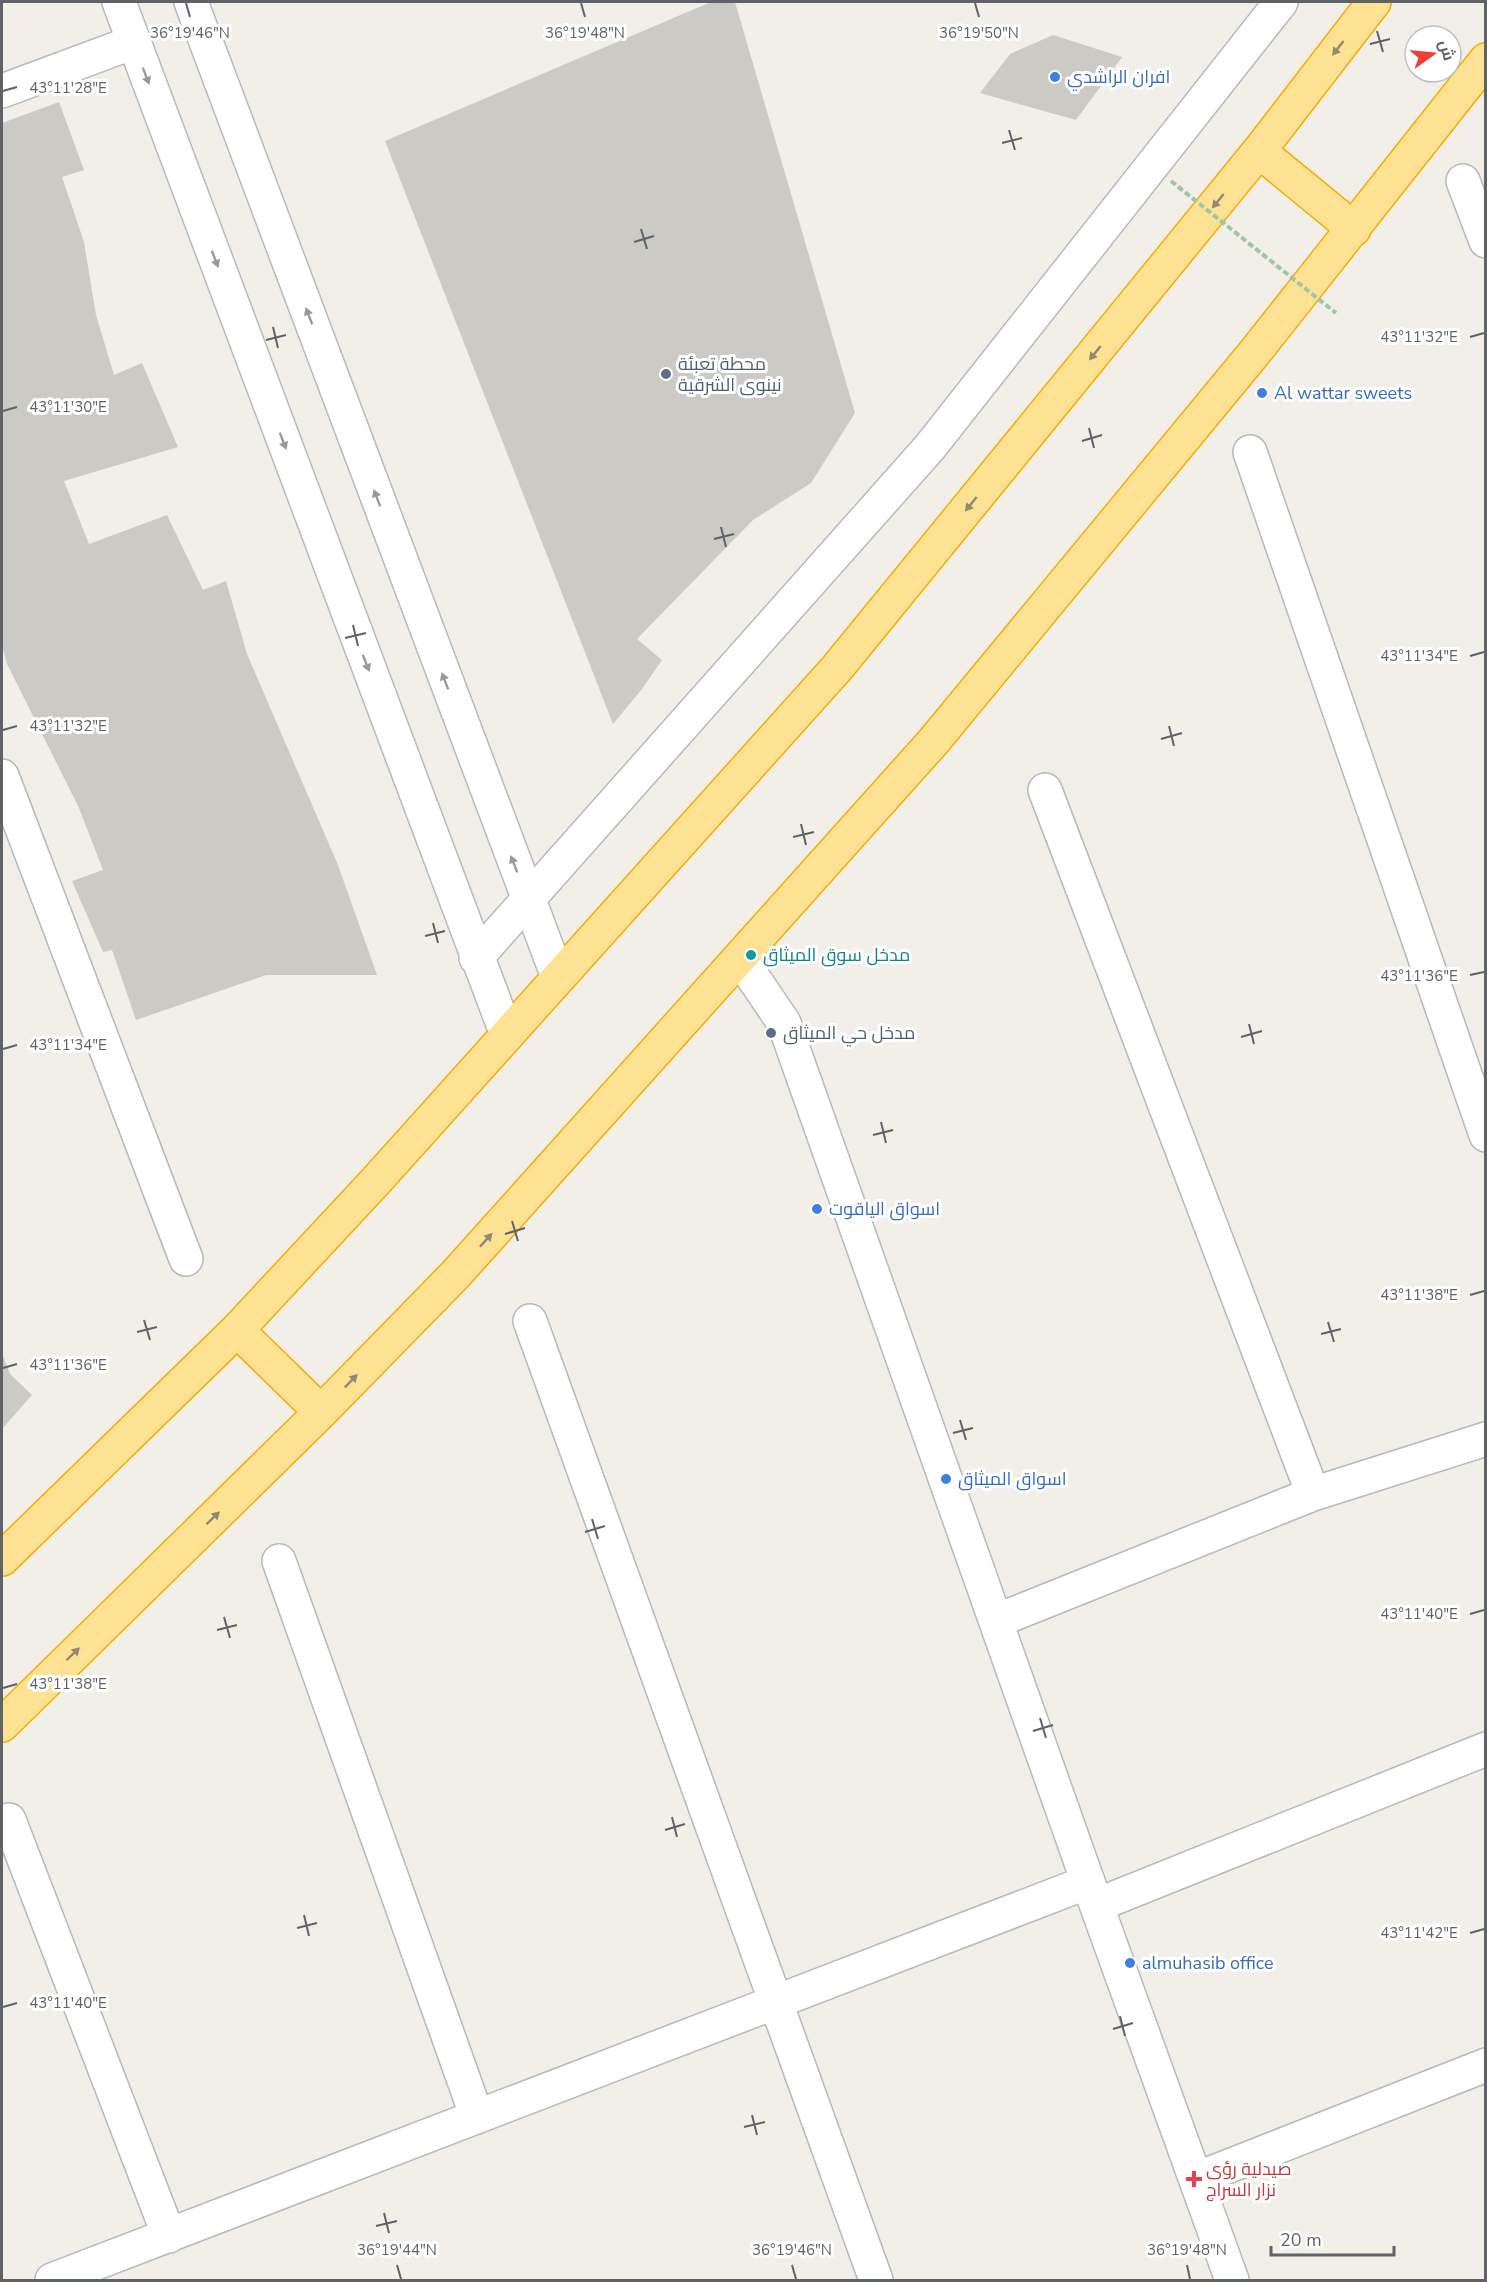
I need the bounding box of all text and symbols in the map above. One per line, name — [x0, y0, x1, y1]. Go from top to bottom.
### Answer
text: 36°19'46"N — [150, 23, 230, 43]
text: 36°19'48"N — [545, 23, 625, 43]
text: 36°19'50"N — [939, 23, 1019, 43]
north arrow — [1403, 24, 1463, 84]
text: ش — [1433, 38, 1460, 63]
one-way arrow — [1332, 40, 1344, 56]
place label: افران الراشدي — [1067, 65, 1170, 91]
one-way arrow — [142, 67, 152, 85]
marker: افران الراشدي — [1048, 70, 1062, 84]
text: 43°11'28"E — [29, 78, 107, 98]
one-way arrow — [1211, 193, 1224, 209]
one-way arrow — [210, 250, 220, 268]
one-way arrow — [303, 307, 313, 325]
text: 43°11'32"E — [1380, 327, 1458, 347]
one-way arrow — [1089, 345, 1101, 360]
place label: محطة تعبئة نينوى الشرقية — [678, 352, 782, 397]
marker: محطة تعبئة نينوى الشرقية — [659, 367, 673, 381]
place label: Al wattar sweets — [1274, 381, 1412, 405]
marker: Al wattar sweets — [1255, 386, 1269, 400]
text: 43°11'30"E — [29, 397, 107, 417]
one-way arrow — [279, 432, 288, 450]
one-way arrow — [372, 489, 382, 507]
one-way arrow — [965, 496, 978, 512]
text: 43°11'34"E — [1380, 646, 1458, 666]
one-way arrow — [362, 654, 371, 672]
one-way arrow — [440, 672, 450, 690]
text: 43°11'32"E — [29, 716, 107, 736]
one-way arrow — [509, 854, 519, 872]
place label: مدخل سوق الميثاق — [763, 943, 910, 967]
marker: مدخل سوق الميثاق — [744, 948, 758, 962]
text: 43°11'36"E — [1380, 966, 1458, 986]
place label: مدخل حي الميثاق — [783, 1021, 915, 1047]
marker: مدخل حي الميثاق — [764, 1026, 778, 1040]
text: 43°11'34"E — [29, 1035, 107, 1055]
place label: اسواق الياقوت — [829, 1197, 940, 1221]
marker: اسواق الياقوت — [810, 1202, 824, 1216]
one-way arrow — [479, 1233, 492, 1248]
text: 43°11'38"E — [1380, 1285, 1458, 1305]
text: 43°11'36"E — [29, 1355, 107, 1375]
one-way arrow — [344, 1374, 358, 1388]
place label: اسواق الميثاق — [958, 1467, 1067, 1491]
marker: اسواق الميثاق — [939, 1472, 953, 1486]
one-way arrow — [205, 1511, 220, 1525]
text: 43°11'40"E — [1380, 1604, 1458, 1624]
one-way arrow — [66, 1648, 80, 1662]
text: 43°11'38"E — [29, 1674, 107, 1694]
text: 43°11'42"E — [1380, 1923, 1458, 1943]
place label: almuhasib office — [1142, 1951, 1274, 1975]
marker: almuhasib office — [1123, 1956, 1137, 1970]
text: 43°11'40"E — [29, 1993, 107, 2013]
place label: صيدلية رؤى نزار السراج — [1206, 2157, 1292, 2202]
marker: صيدلية رؤى نزار السراج — [1187, 2172, 1201, 2186]
scale bar — [1271, 2219, 1394, 2257]
text: 20 m — [1280, 2228, 1322, 2252]
text: 36°19'44"N — [357, 2240, 437, 2260]
text: 36°19'46"N — [752, 2240, 832, 2260]
text: 36°19'48"N — [1147, 2240, 1227, 2260]

